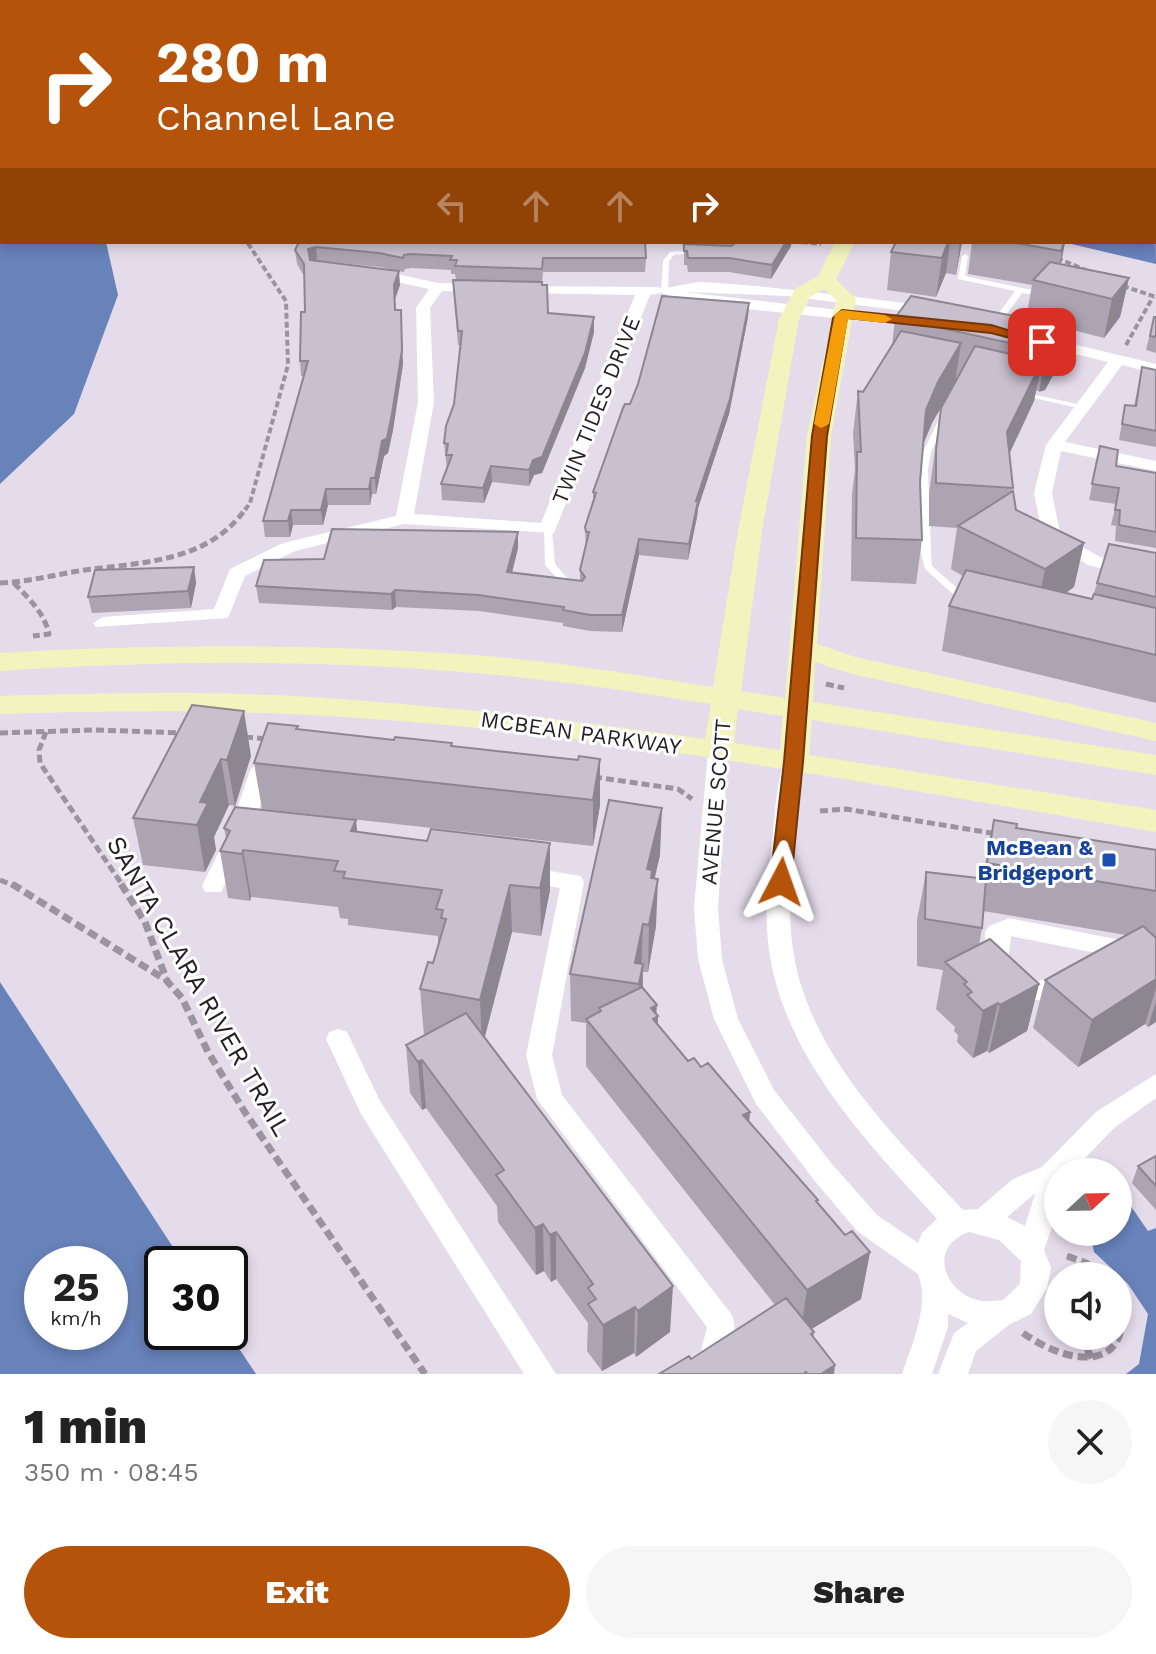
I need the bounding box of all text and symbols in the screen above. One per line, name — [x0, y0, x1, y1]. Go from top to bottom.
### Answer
text: 280 m — [156, 30, 329, 96]
icon: right — [24, 32, 128, 136]
text: Channel Lane — [156, 97, 396, 139]
icon: left — [430, 184, 474, 228]
icon: ahead — [514, 184, 558, 228]
icon: ahead — [598, 184, 642, 228]
icon: right — [682, 184, 726, 228]
pin — [1008, 308, 1076, 376]
street label: TWIN TIDES DRIVE — [547, 312, 645, 508]
icon: arrive — [1020, 320, 1064, 364]
street label: MCBEAN PARKWAY — [479, 707, 683, 760]
street label: AVENUE SCOTT — [696, 718, 736, 886]
street label: SANTA CLARA RIVER TRAIL — [101, 831, 297, 1141]
place label: McBean & Bridgeport — [977, 835, 1094, 885]
position arrow — [739, 840, 823, 924]
marker: McBean & Bridgeport — [1100, 851, 1118, 869]
north arrow — [1044, 1158, 1132, 1246]
map controls — [1044, 1158, 1132, 1350]
speed limit sign: 30 — [144, 1246, 248, 1350]
button: sound — [1044, 1262, 1132, 1350]
text: 25 — [52, 1264, 100, 1311]
text: km/h — [50, 1306, 102, 1330]
text: 1 min — [24, 1398, 147, 1455]
button: close — [1048, 1400, 1132, 1484]
text: 350 m · 08:45 — [24, 1457, 199, 1487]
button: Exit — [24, 1546, 570, 1638]
button: Share — [586, 1546, 1132, 1638]

